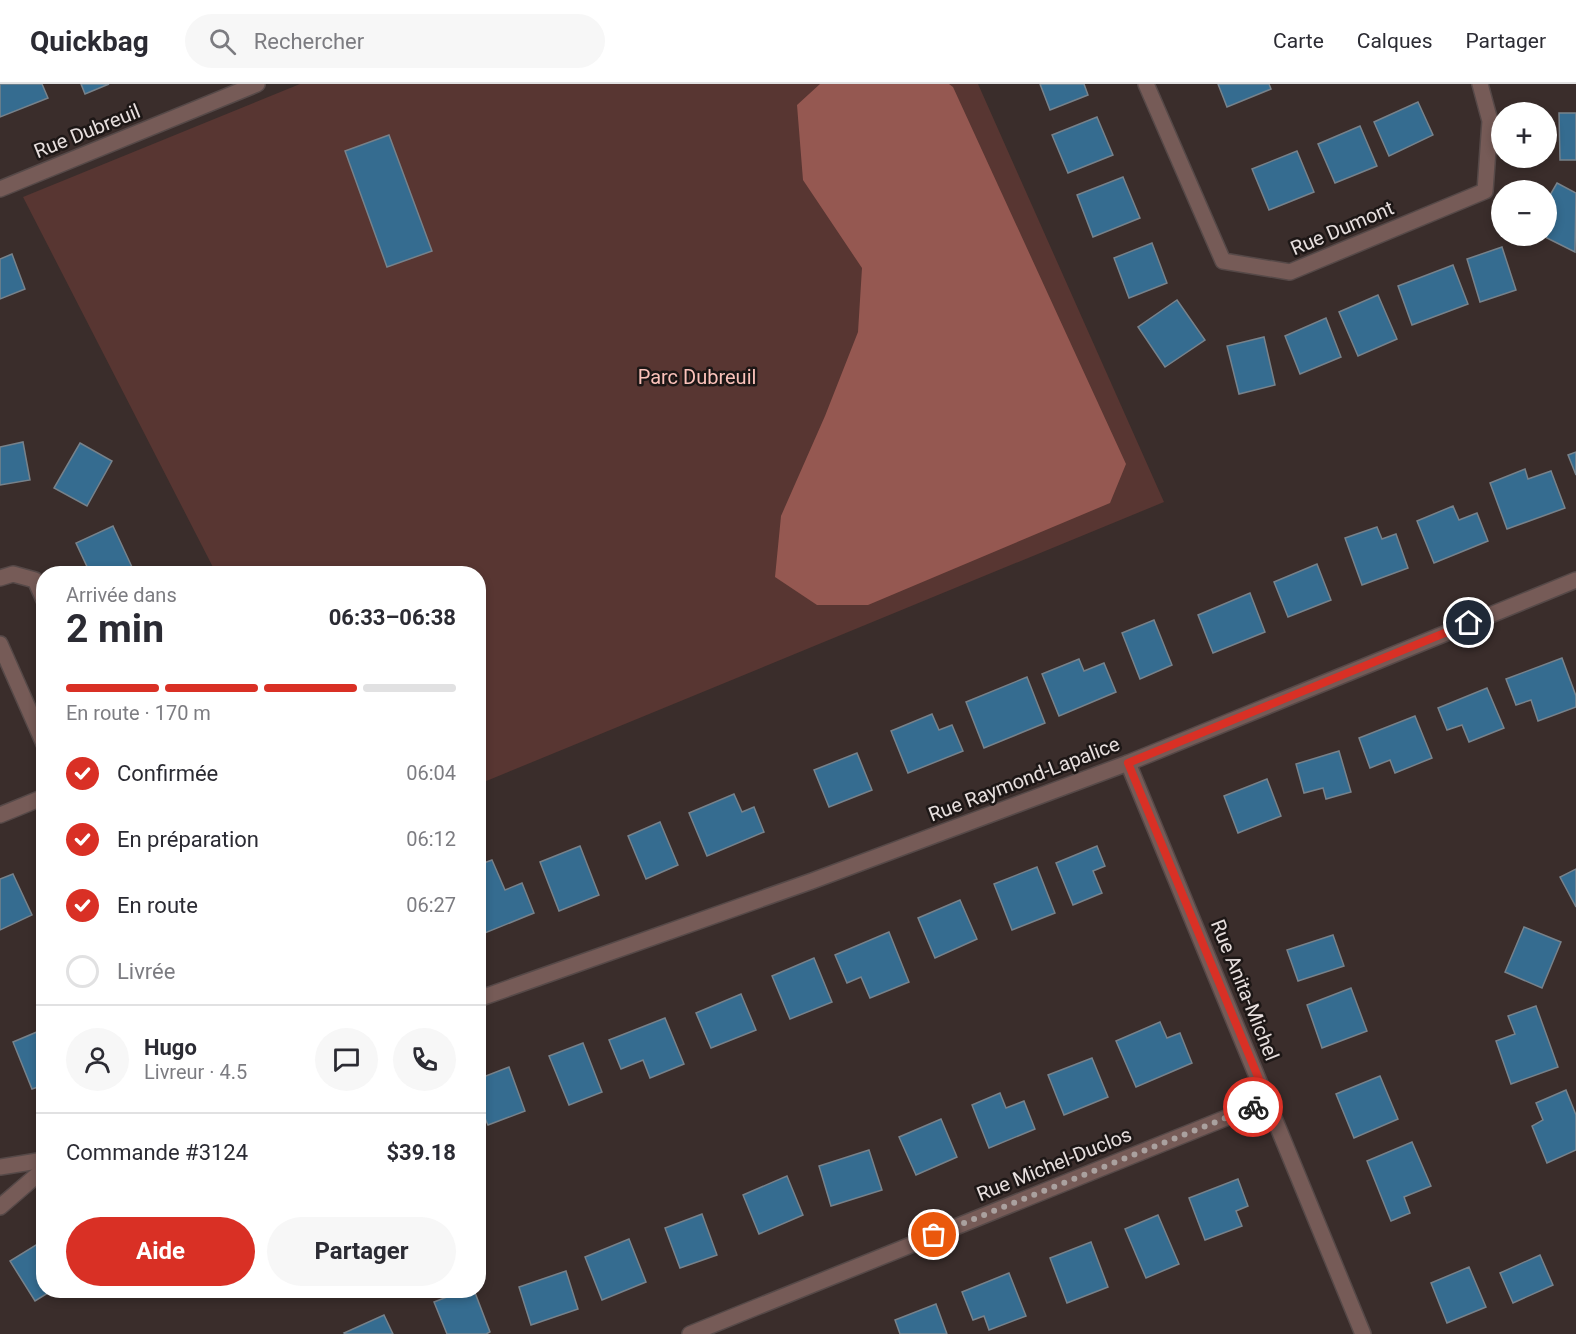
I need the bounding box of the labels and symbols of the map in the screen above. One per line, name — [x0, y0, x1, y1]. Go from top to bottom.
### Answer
street label: Rue Dubreuil — [30, 99, 144, 163]
street label: Rue Dumont — [1287, 196, 1397, 260]
park label: Parc Dubreuil — [638, 365, 756, 389]
pin — [1443, 597, 1494, 648]
street label: Rue Raymond-Lapalice — [925, 731, 1123, 827]
street label: Rue Anita-Michel — [1206, 916, 1284, 1064]
courier — [1223, 1077, 1283, 1137]
street label: Rue Michel-Duclos — [973, 1122, 1135, 1206]
pin — [908, 1209, 959, 1260]

